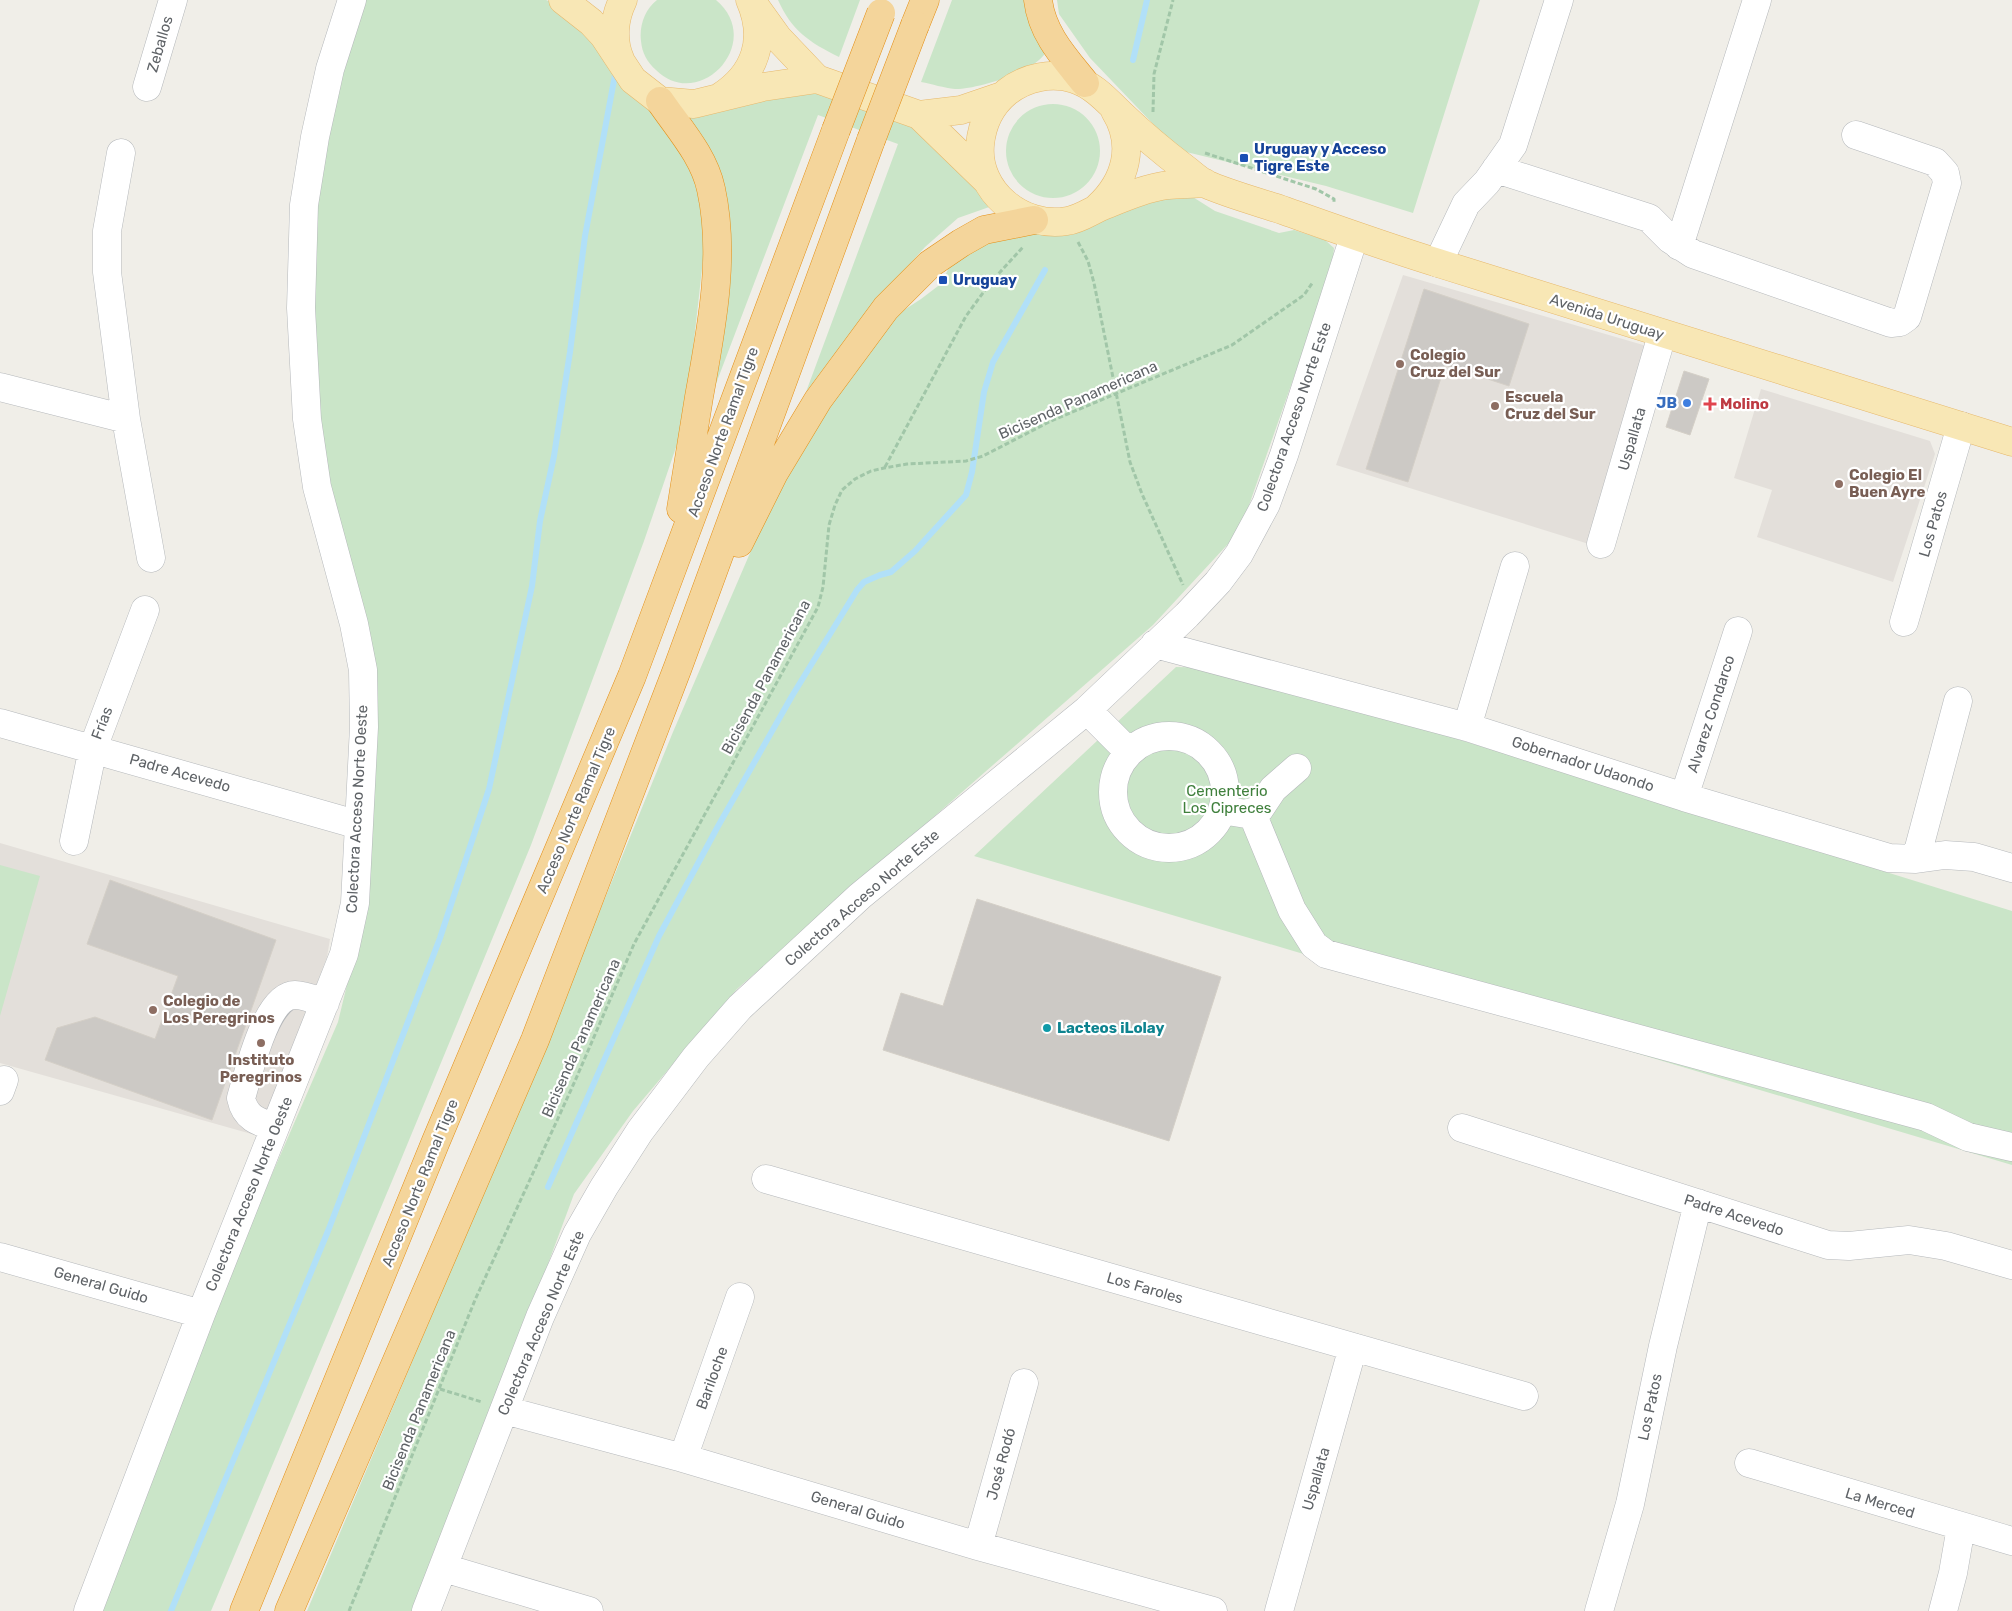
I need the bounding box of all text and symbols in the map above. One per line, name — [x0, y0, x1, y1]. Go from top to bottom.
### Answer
street label: Zeballos — [143, 13, 177, 74]
place label: Uruguay y Acceso Tigre Este — [1254, 140, 1387, 175]
marker: Uruguay y Acceso Tigre Este — [1238, 152, 1250, 164]
place label: Uruguay — [953, 271, 1017, 289]
marker: Uruguay — [937, 274, 949, 286]
street label: Avenida Uruguay — [1548, 290, 1666, 344]
street label: Colectora Acceso Norte Este — [1253, 320, 1335, 514]
street label: Acceso Norte Ramal Tigre — [684, 345, 762, 519]
place label: Colegio Cruz del Sur — [1410, 346, 1501, 381]
street label: Bicisenda Panamericana — [996, 357, 1160, 443]
marker: Colegio Cruz del Sur — [1394, 358, 1406, 370]
place label: Escuela Cruz del Sur — [1505, 388, 1596, 423]
place label: JB — [1656, 394, 1677, 412]
place label: Molino — [1720, 395, 1769, 413]
marker: JB — [1681, 397, 1693, 409]
marker: Molino — [1704, 398, 1716, 410]
marker: Escuela Cruz del Sur — [1489, 400, 1501, 412]
street label: Uspallata — [1614, 405, 1650, 473]
place label: Colegio El Buen Ayre — [1849, 466, 1925, 501]
marker: Colegio El Buen Ayre — [1833, 478, 1845, 490]
street label: Los Patos — [1915, 488, 1951, 559]
street label: Bicisenda Panamericana — [718, 597, 814, 757]
street label: Alvarez Condarco — [1684, 653, 1738, 775]
street label: Frías — [88, 704, 117, 742]
street label: Colectora Acceso Norte Oeste — [343, 704, 371, 914]
street label: Acceso Norte Ramal Tigre — [533, 724, 619, 896]
street label: Gobernador Udaondo — [1509, 732, 1657, 796]
street label: Padre Acevedo — [127, 750, 233, 796]
park label: Cementerio Los Cipreces — [1182, 782, 1272, 817]
street label: Colectora Acceso Norte Este — [781, 826, 943, 970]
street label: Bicisenda Panamericana — [538, 956, 624, 1120]
place label: Colegio de Los Peregrinos — [163, 992, 275, 1027]
marker: Colegio de Los Peregrinos — [147, 1004, 159, 1016]
place label: Lacteos iLolay — [1057, 1019, 1164, 1037]
marker: Lacteos iLolay — [1041, 1022, 1053, 1034]
marker: Instituto Peregrinos — [255, 1037, 267, 1049]
place label: Instituto Peregrinos — [220, 1051, 302, 1086]
street label: Colectora Acceso Norte Oeste — [202, 1094, 296, 1294]
street label: Acceso Norte Ramal Tigre — [378, 1096, 462, 1270]
street label: Padre Acevedo — [1682, 1190, 1786, 1240]
street label: Colectora Acceso Norte Este — [494, 1228, 588, 1418]
street label: General Guido — [52, 1263, 150, 1307]
street label: Los Faroles — [1105, 1269, 1186, 1308]
street label: Bicisenda Panamericana — [378, 1327, 460, 1493]
street label: Bariloche — [692, 1344, 732, 1412]
street label: Los Patos — [1634, 1372, 1666, 1442]
street label: José Rodó — [983, 1426, 1019, 1502]
street label: Uspallata — [1298, 1445, 1334, 1513]
street label: La Merced — [1843, 1484, 1917, 1522]
street label: General Guido — [809, 1487, 907, 1533]

